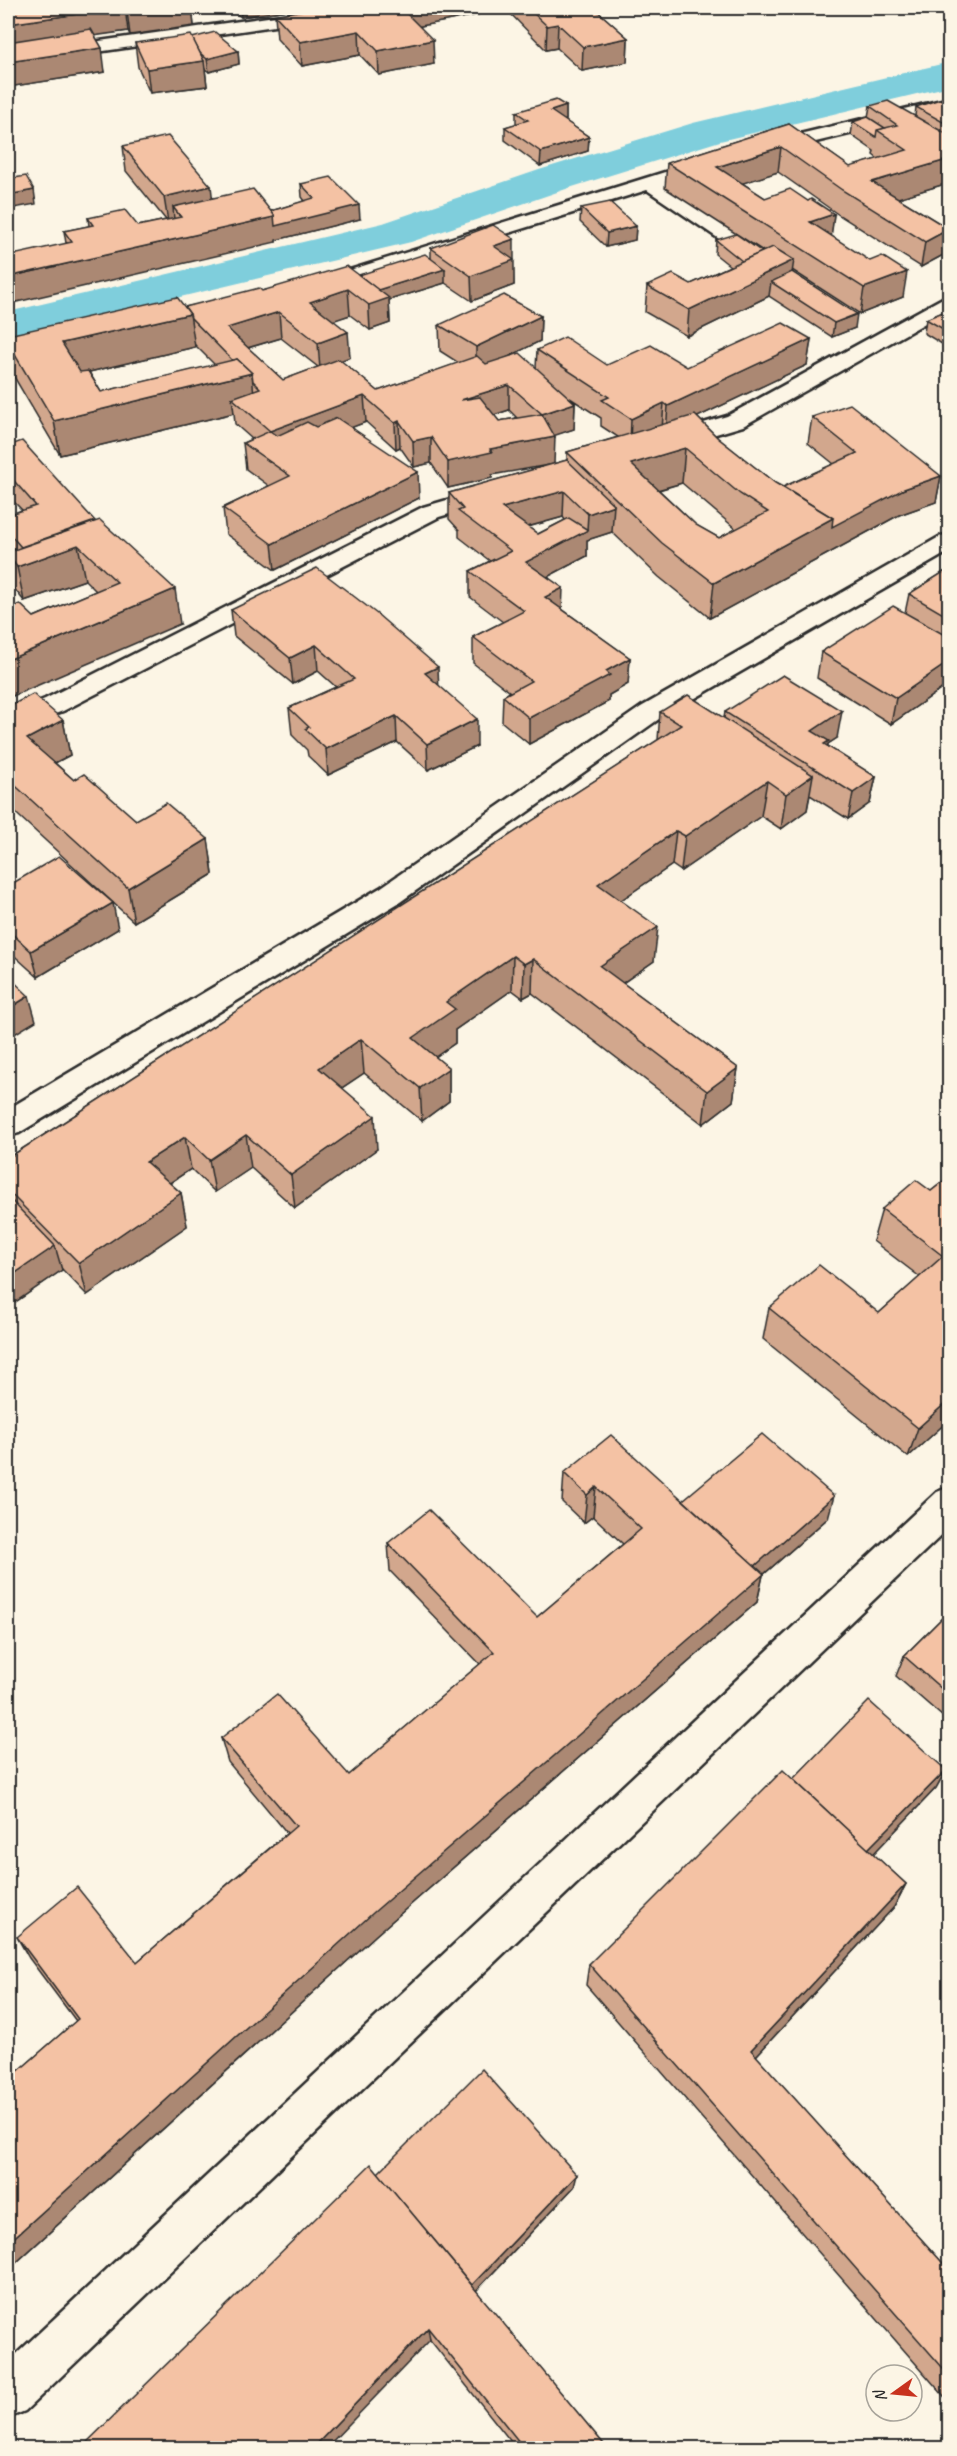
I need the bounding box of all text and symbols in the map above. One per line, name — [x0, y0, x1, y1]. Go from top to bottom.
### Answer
north arrow — [864, 2363, 924, 2423]
text: N — [869, 2386, 891, 2404]

